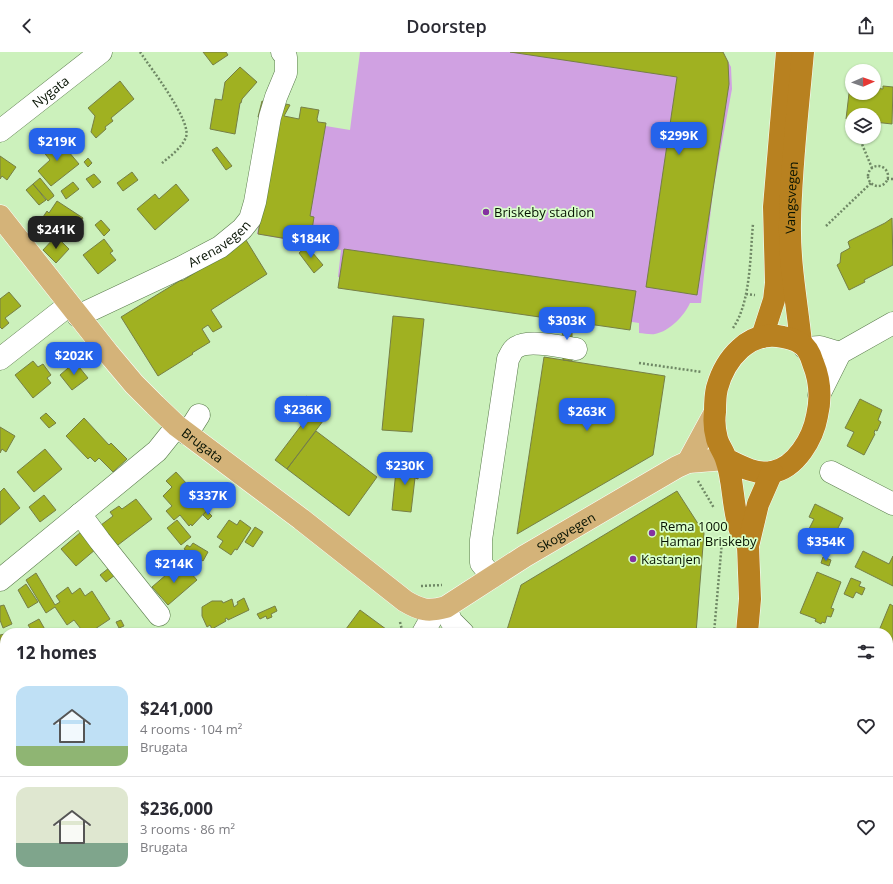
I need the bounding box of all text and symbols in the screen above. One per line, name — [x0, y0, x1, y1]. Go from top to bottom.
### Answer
text: Doorstep — [406, 14, 487, 38]
icon: back — [16, 15, 38, 37]
icon: share — [855, 15, 877, 37]
north arrow — [845, 64, 881, 100]
map controls — [845, 64, 881, 144]
street label: Nygata — [28, 71, 73, 112]
button: layers — [845, 108, 881, 144]
pin: $299K — [651, 122, 707, 156]
text: $299K — [660, 126, 698, 144]
pin: $219K — [29, 128, 85, 162]
text: $219K — [38, 132, 76, 150]
street label: Vangsvegen — [781, 161, 802, 234]
place label: Briskeby stadion — [494, 203, 594, 221]
marker: Briskeby stadion — [481, 207, 491, 217]
pin: $241K — [28, 216, 84, 250]
street label: Arenavegen — [185, 217, 255, 271]
text: $241K — [37, 220, 75, 238]
pin: $184K — [283, 225, 339, 259]
text: $184K — [292, 229, 330, 247]
pin: $303K — [539, 307, 595, 341]
text: $303K — [548, 311, 586, 329]
pin: $202K — [46, 342, 102, 376]
text: $202K — [55, 346, 93, 364]
pin: $236K — [275, 396, 331, 430]
pin: $263K — [559, 398, 615, 432]
text: $236K — [284, 400, 322, 418]
text: $263K — [568, 402, 606, 420]
street label: Brugata — [178, 424, 227, 467]
pin: $230K — [377, 452, 433, 486]
text: $230K — [386, 456, 424, 474]
pin: $337K — [180, 482, 236, 516]
text: $337K — [189, 486, 227, 504]
street label: Skogvegen — [533, 508, 599, 556]
place label: Rema 1000 Hamar Briskeby — [660, 517, 757, 550]
marker: Rema 1000 Hamar Briskeby — [647, 528, 657, 538]
pin: $354K — [798, 528, 854, 562]
text: $354K — [807, 532, 845, 550]
pin: $214K — [146, 550, 202, 584]
place label: Kastanjen — [641, 550, 701, 568]
text: $214K — [155, 554, 193, 572]
marker: Kastanjen — [628, 554, 638, 564]
text: 12 homes — [16, 641, 97, 664]
icon: filters — [855, 641, 877, 663]
text: $241,000 — [140, 697, 213, 720]
icon: home — [48, 702, 96, 750]
icon: heart — [855, 715, 877, 737]
text: 4 rooms · 104 m² — [140, 720, 242, 738]
text: Brugata — [140, 738, 188, 756]
text: $236,000 — [140, 797, 213, 820]
icon: home — [48, 803, 96, 851]
icon: heart — [855, 816, 877, 838]
text: 3 rooms · 86 m² — [140, 820, 235, 838]
text: Brugata — [140, 838, 188, 856]

